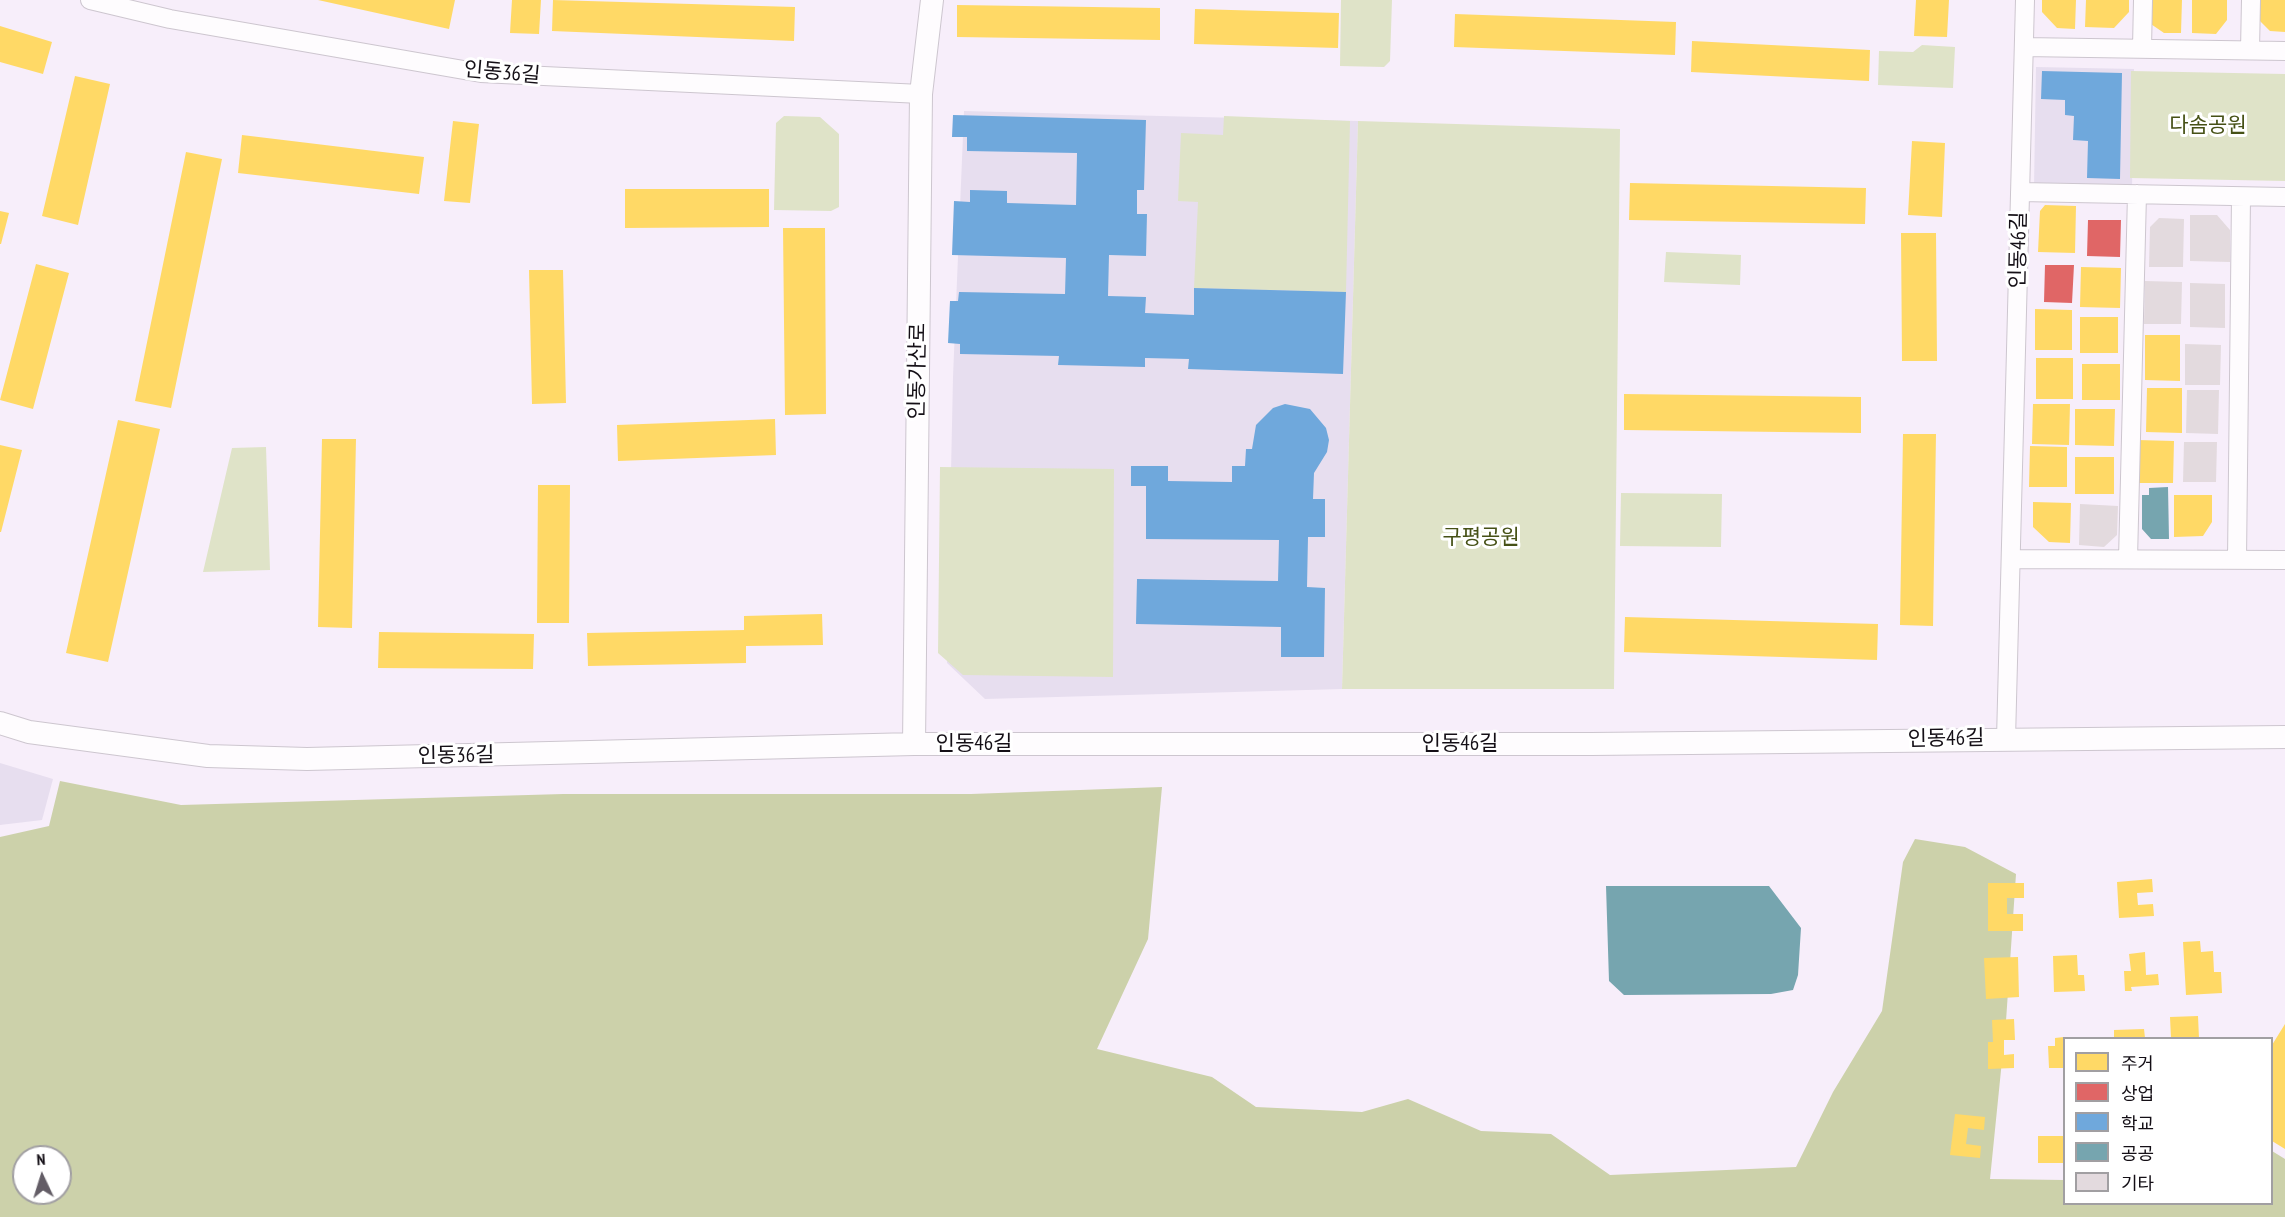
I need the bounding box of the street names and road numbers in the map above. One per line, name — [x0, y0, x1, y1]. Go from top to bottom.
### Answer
street label: 인동36길 — [463, 57, 541, 89]
street label: 인동46길 — [2006, 211, 2032, 289]
street label: 인동가산로 — [905, 322, 931, 420]
street label: 인동46길 — [1907, 726, 1985, 752]
street label: 인동46길 — [936, 731, 1012, 757]
street label: 인동46길 — [1422, 731, 1498, 757]
street label: 인동36길 — [417, 743, 495, 769]

